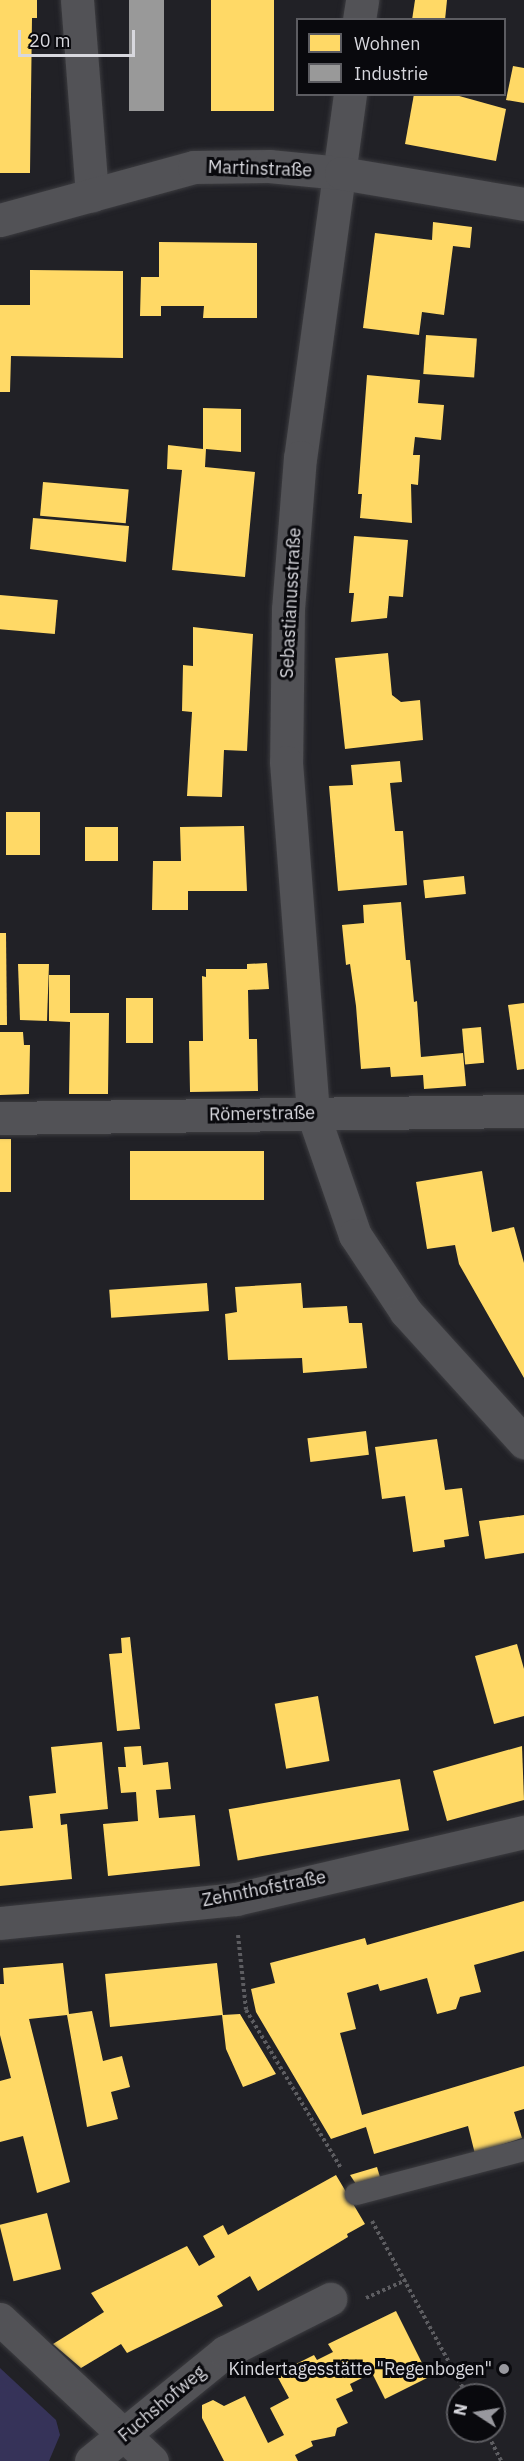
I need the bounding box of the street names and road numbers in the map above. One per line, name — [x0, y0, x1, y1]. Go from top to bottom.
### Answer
street label: Martinstraße — [207, 156, 313, 182]
street label: Sebastianusstraße — [276, 527, 306, 679]
street label: Römerstraße — [209, 1102, 315, 1126]
street label: Zehnthofstraße — [200, 1866, 328, 1912]
street label: Fuchshofweg — [114, 2361, 210, 2447]

